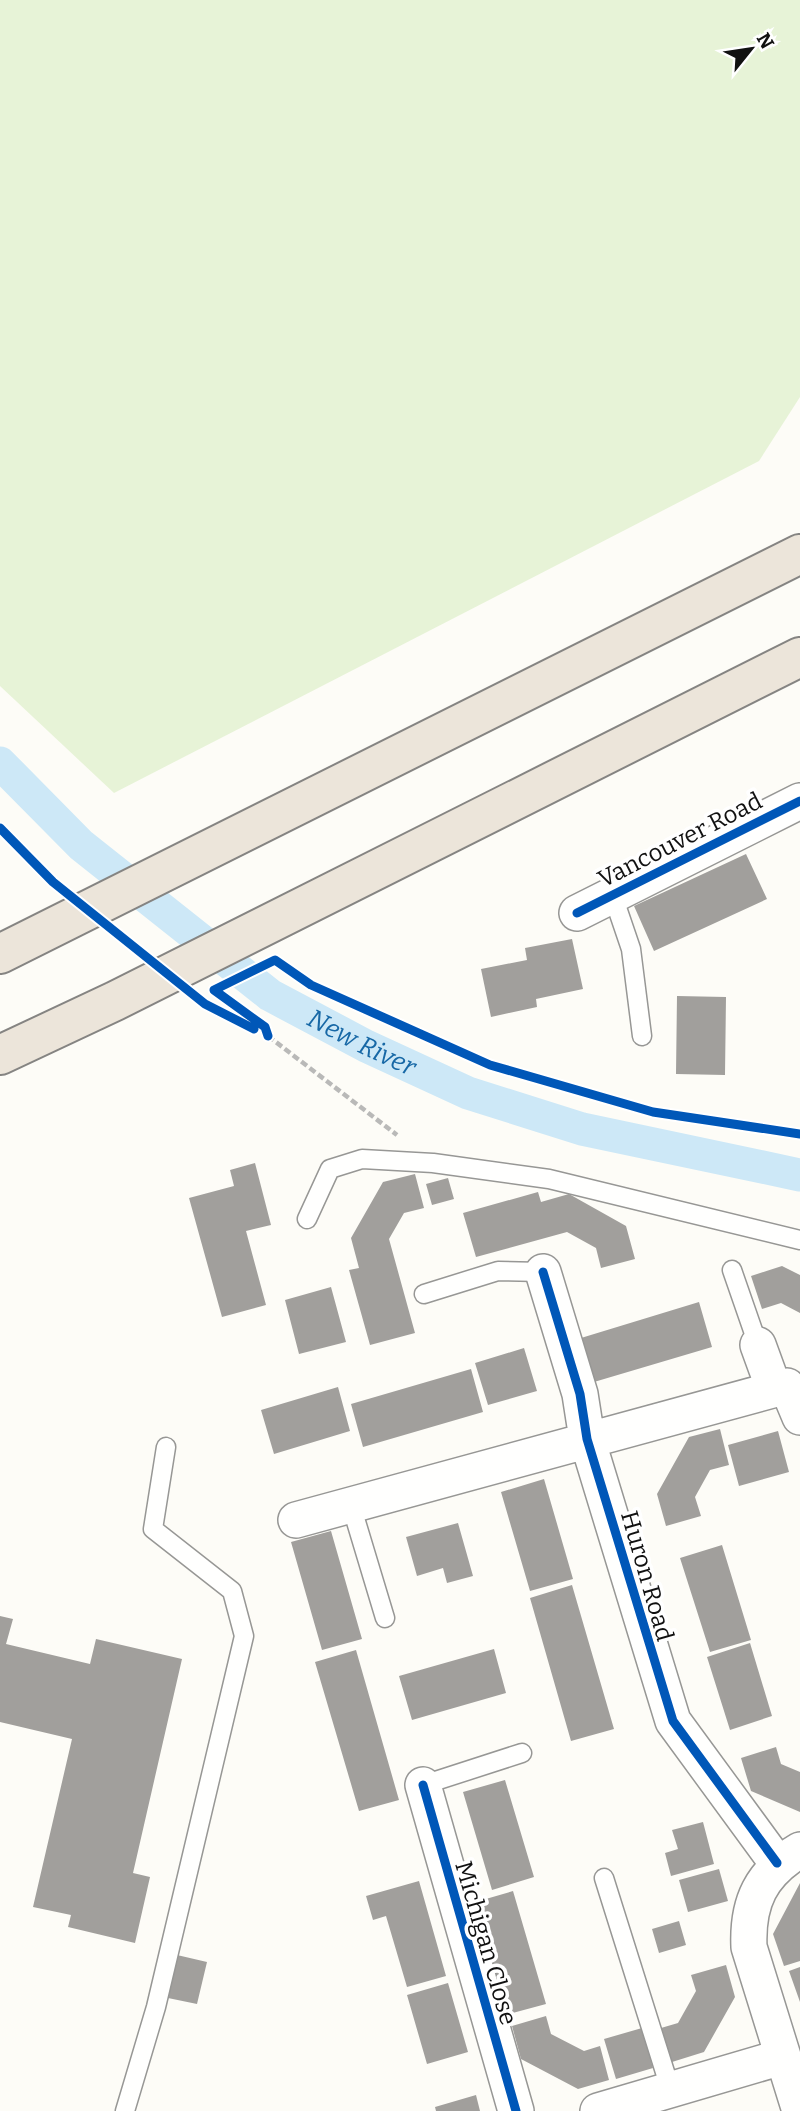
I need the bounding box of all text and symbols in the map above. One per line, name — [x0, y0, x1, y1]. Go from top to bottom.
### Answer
north arrow — [716, 14, 786, 84]
text: N — [752, 29, 779, 53]
street label: Vancouver Road — [593, 787, 767, 893]
water label: New River — [303, 1002, 422, 1083]
street label: Huron Road — [615, 1508, 679, 1644]
street label: Michigan Close — [449, 1858, 523, 2028]

